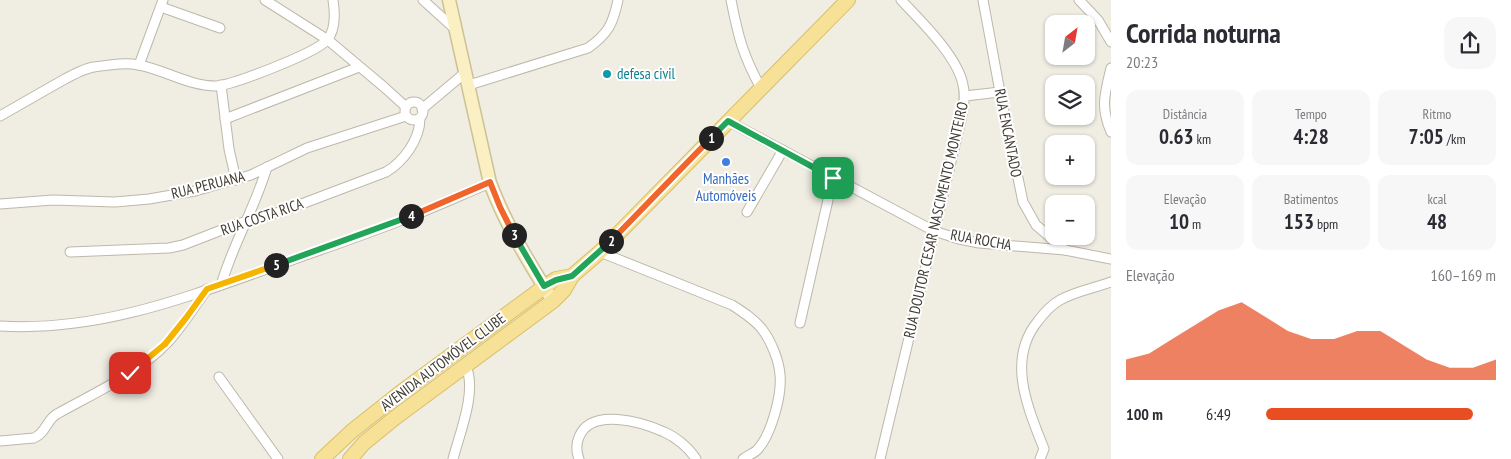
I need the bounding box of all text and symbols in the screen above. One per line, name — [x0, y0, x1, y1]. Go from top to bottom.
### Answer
text: Corrida noturna — [1126, 14, 1281, 51]
north arrow — [1045, 15, 1095, 65]
map controls — [1045, 15, 1095, 245]
button: share — [1444, 17, 1496, 69]
text: 20:23 — [1126, 52, 1158, 72]
place label: defesa civil — [617, 64, 676, 83]
marker: defesa civil — [601, 68, 613, 80]
button: layers — [1045, 75, 1095, 125]
street label: RUA ENCANTADO — [991, 87, 1026, 179]
street label: RUA DOUTOR CESAR NASCIMENTO MONTEIRO — [899, 100, 972, 340]
text: Distância — [1163, 105, 1207, 123]
text: Tempo — [1295, 105, 1327, 123]
text: Ritmo — [1423, 105, 1451, 123]
text: 0.63 — [1159, 123, 1194, 150]
text: 4:28 — [1293, 123, 1329, 150]
text: 7:05 — [1408, 123, 1444, 150]
pin: 1 — [698, 126, 724, 150]
text: 1 — [708, 129, 715, 147]
text: km — [1194, 130, 1211, 148]
text: /km — [1444, 130, 1466, 148]
button: + — [1045, 135, 1095, 185]
marker: Manhães Automóveis — [720, 156, 732, 168]
pin — [812, 157, 854, 199]
icon: arrive — [819, 164, 847, 192]
street label: RUA PERUANA — [169, 166, 248, 203]
place label: Manhães Automóveis — [696, 169, 756, 205]
text: Elevação — [1164, 190, 1206, 208]
text: Batimentos — [1284, 190, 1338, 208]
text: kcal — [1427, 190, 1447, 208]
street label: RUA COSTA RICA — [218, 193, 306, 239]
button: − — [1045, 195, 1095, 245]
pin: 4 — [398, 204, 424, 228]
text: 4 — [408, 207, 415, 225]
text: 10 — [1169, 208, 1189, 235]
text: 153 — [1284, 208, 1314, 235]
text: 48 — [1427, 208, 1447, 235]
text: m — [1189, 215, 1201, 233]
text: bpm — [1314, 215, 1338, 233]
pin: 3 — [502, 222, 526, 248]
street label: RUA ROCHA — [949, 225, 1014, 254]
text: 3 — [511, 226, 518, 244]
pin: 2 — [598, 228, 624, 254]
text: 2 — [608, 232, 615, 250]
pin: 5 — [264, 252, 288, 278]
text: 5 — [273, 256, 280, 274]
text: Elevação — [1126, 265, 1175, 285]
text: 160–169 m — [1431, 265, 1496, 285]
street label: AVENIDA AUTOMÓVEL CLUBE — [376, 308, 509, 415]
pin — [109, 352, 151, 394]
icon: check — [116, 359, 144, 387]
text: 100 m — [1126, 404, 1163, 424]
text: 6:49 — [1206, 404, 1231, 424]

